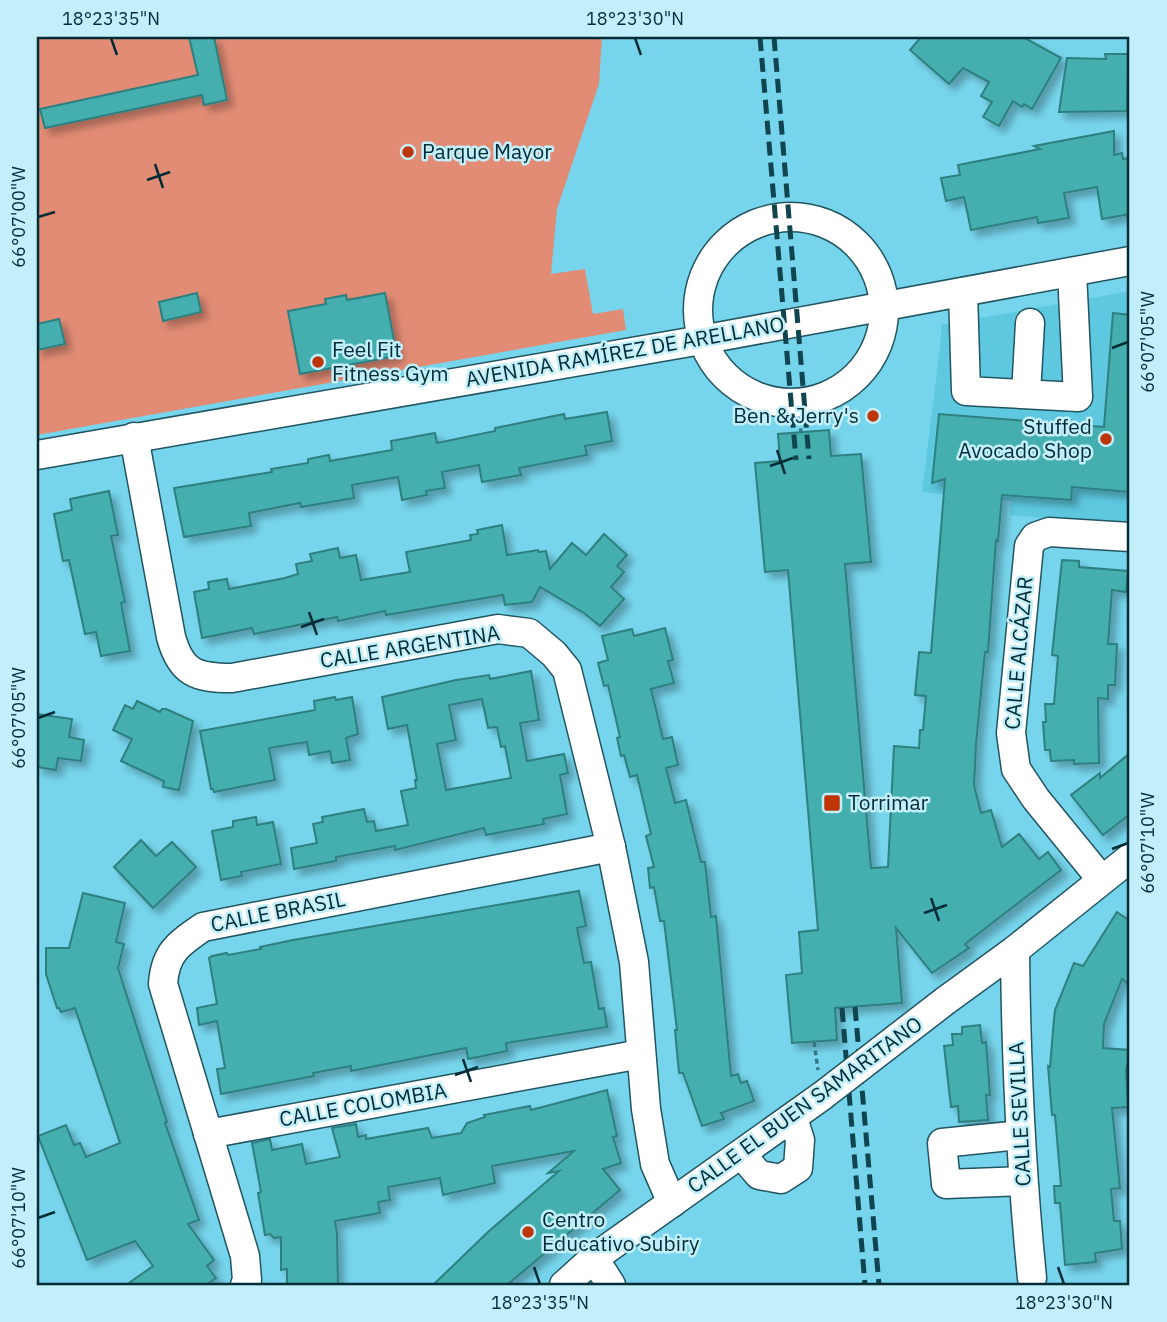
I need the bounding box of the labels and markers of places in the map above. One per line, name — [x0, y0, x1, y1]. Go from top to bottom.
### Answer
place label: Parque Mayor — [422, 137, 552, 165]
marker: Parque Mayor — [400, 144, 416, 160]
place label: Feel Fit Fitness Gym — [332, 335, 449, 387]
marker: Feel Fit Fitness Gym — [310, 354, 326, 370]
place label: Ben & Jerry's — [733, 401, 859, 429]
marker: Ben & Jerry's — [865, 408, 881, 424]
place label: Stuffed Avocado Shop — [958, 412, 1092, 464]
marker: Stuffed Avocado Shop — [1098, 431, 1114, 447]
place label: Torrimar — [848, 788, 929, 816]
marker: Torrimar — [822, 793, 842, 813]
place label: Centro Educativo Subiry — [542, 1205, 700, 1257]
marker: Centro Educativo Subiry — [520, 1224, 536, 1240]

